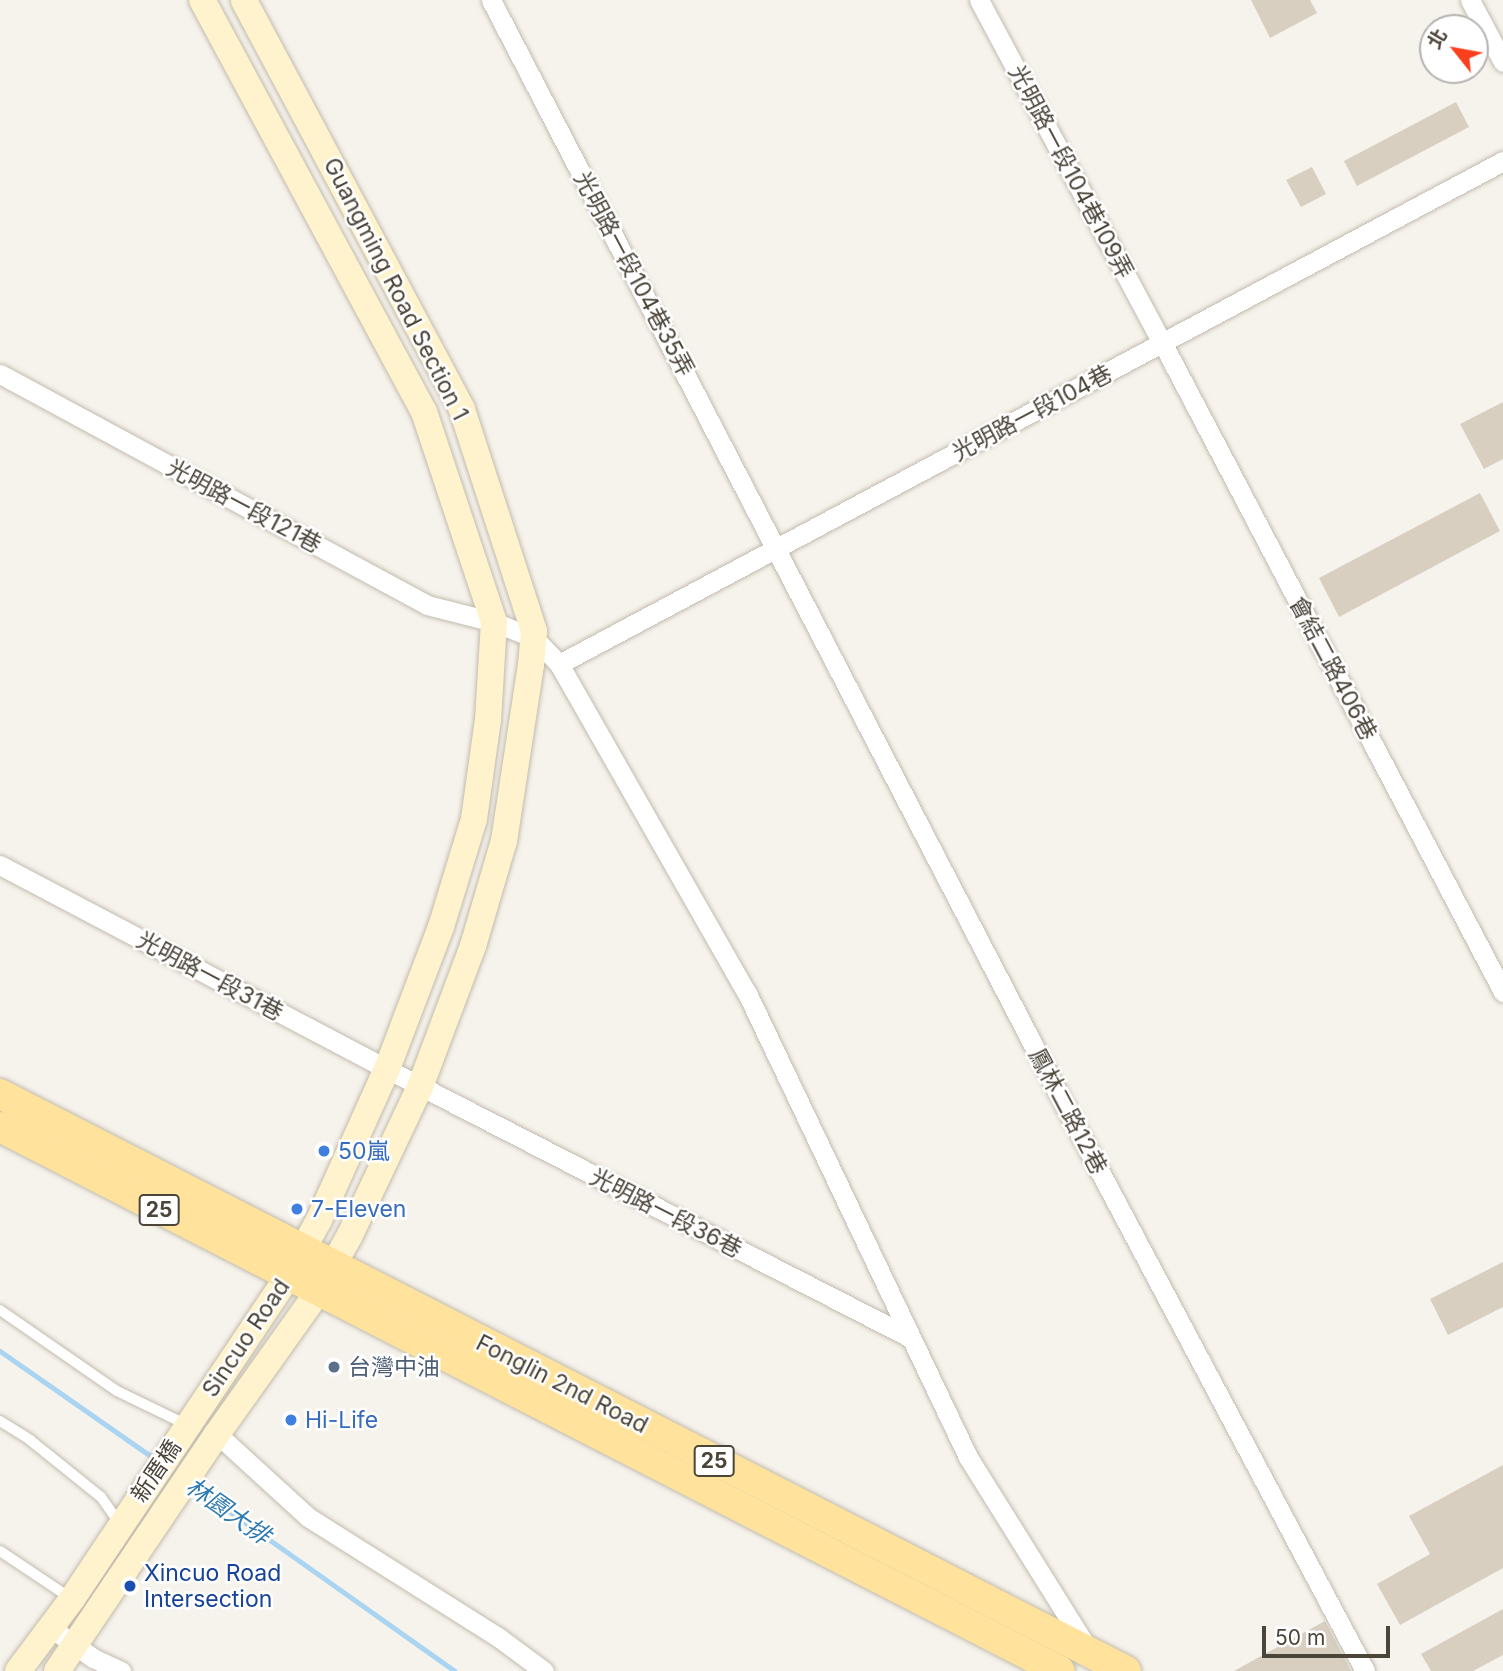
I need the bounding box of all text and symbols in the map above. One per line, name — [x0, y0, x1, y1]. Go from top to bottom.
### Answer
north arrow — [1419, 14, 1489, 84]
text: 北 — [1423, 25, 1452, 53]
street label: 光明路一段104巷109弄 — [1003, 61, 1139, 283]
street label: Guangming Road Section 1 — [318, 153, 474, 425]
street label: 光明路一段104巷35弄 — [568, 167, 700, 381]
street label: 光明路一段104巷 — [948, 359, 1116, 467]
street label: 光明路一段121巷 — [162, 454, 326, 558]
street label: 會結二路406巷 — [1284, 591, 1382, 745]
street label: 光明路一段31巷 — [132, 926, 288, 1026]
street label: 鳳林二路12巷 — [1023, 1043, 1113, 1179]
place label: 50嵐 — [338, 1137, 389, 1165]
marker: 50嵐 — [316, 1143, 332, 1159]
street label: 光明路一段36巷 — [586, 1163, 746, 1263]
road number: 25 — [138, 1192, 180, 1228]
place label: 7-Eleven — [311, 1195, 406, 1223]
marker: 7-Eleven — [289, 1201, 305, 1217]
street label: Sincuo Road — [196, 1274, 296, 1402]
street label: Fonglin 2nd Road — [472, 1329, 652, 1439]
place label: 台灣中油 — [348, 1353, 440, 1381]
marker: 台灣中油 — [326, 1359, 342, 1375]
place label: Hi-Life — [305, 1406, 378, 1434]
marker: Hi-Life — [283, 1412, 299, 1428]
street label: 新厝橋 — [125, 1435, 187, 1507]
road number: 25 — [693, 1444, 735, 1478]
water label: 林園大排 — [180, 1472, 276, 1550]
place label: Xincuo Road Intersection — [144, 1559, 281, 1613]
marker: Xincuo Road Intersection — [122, 1578, 138, 1594]
scale bar — [1265, 1612, 1393, 1656]
text: 50 m — [1275, 1625, 1325, 1650]

